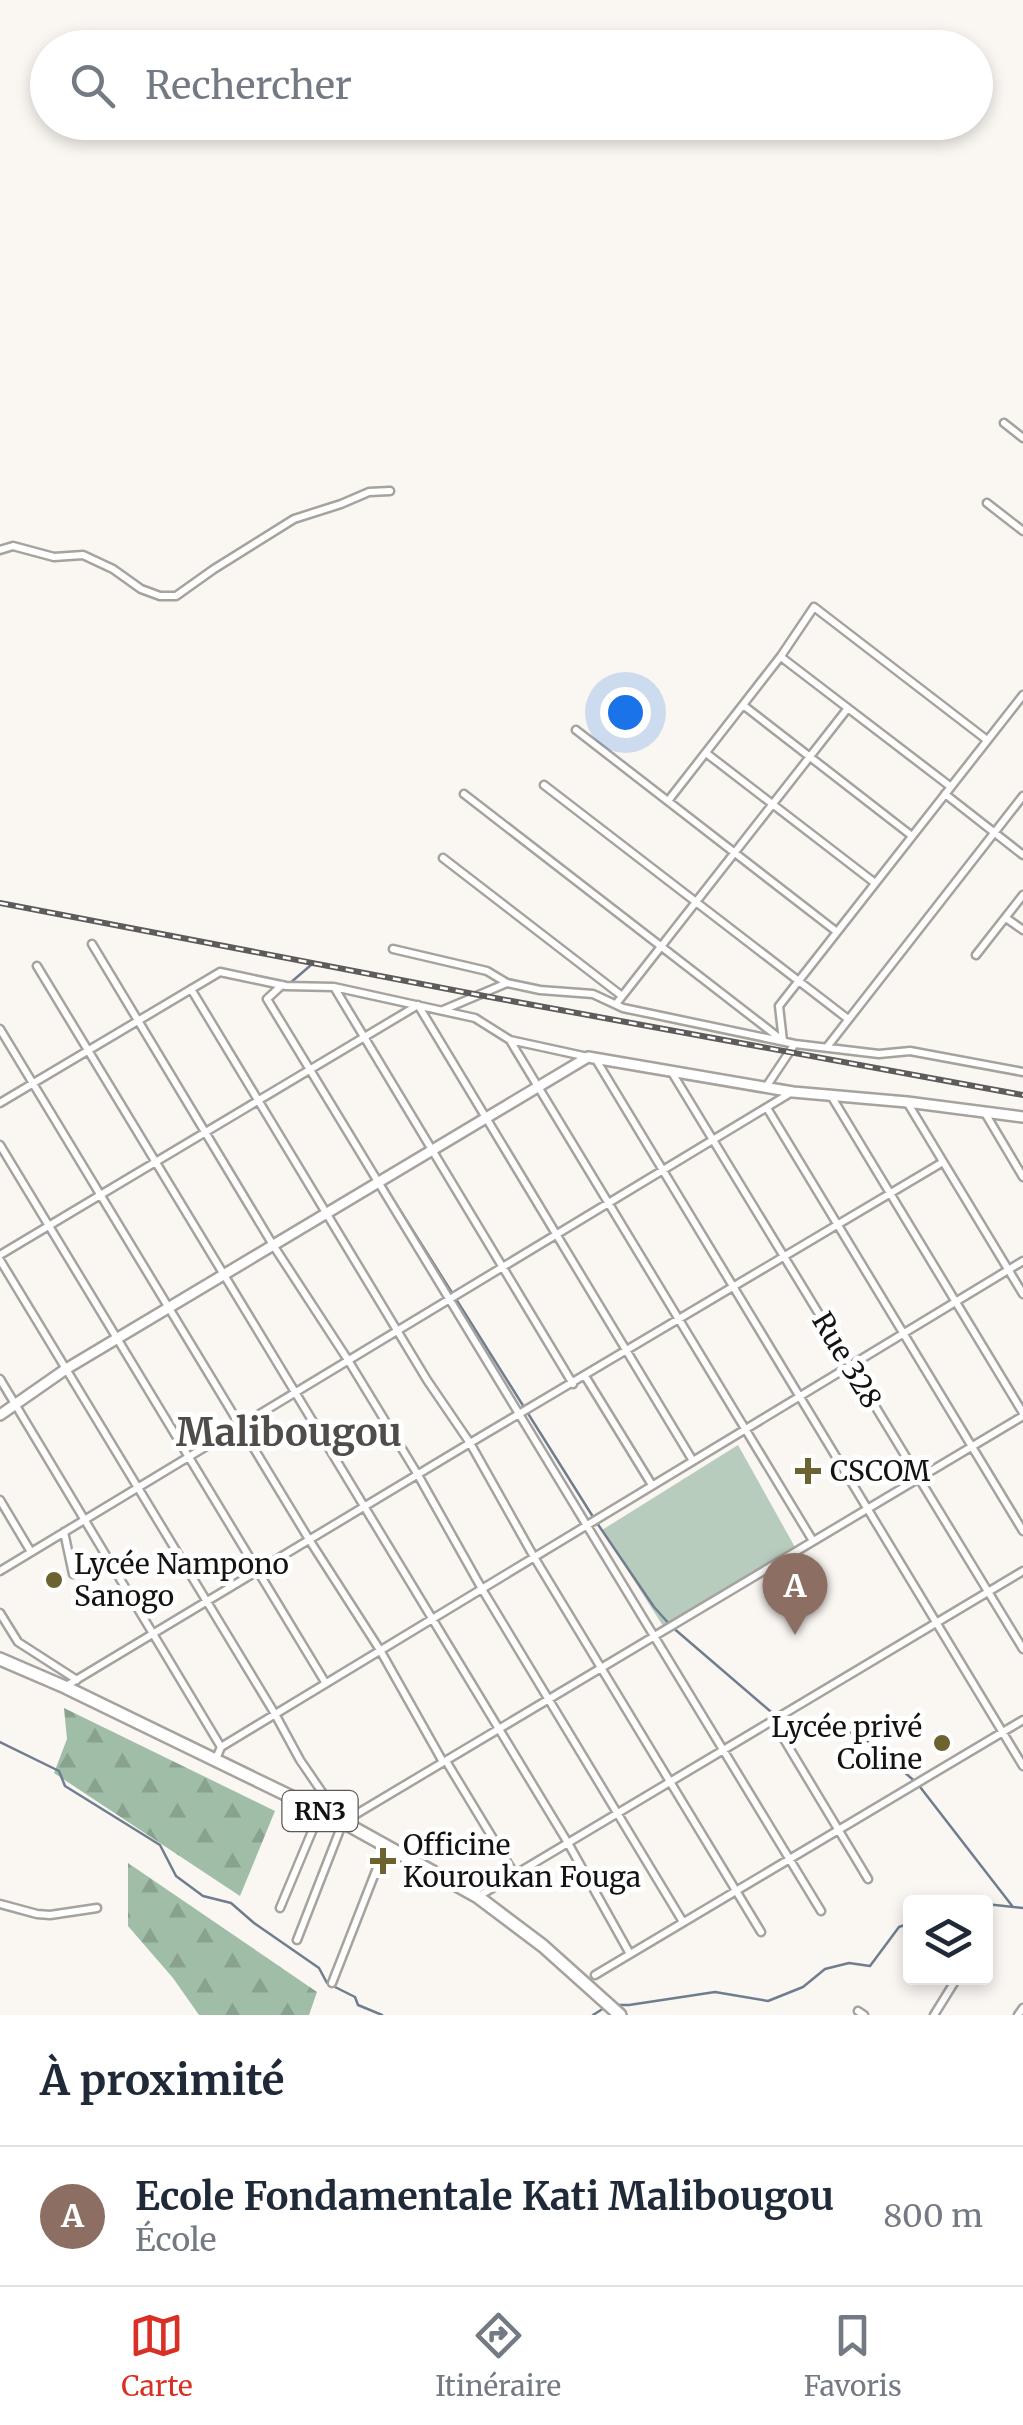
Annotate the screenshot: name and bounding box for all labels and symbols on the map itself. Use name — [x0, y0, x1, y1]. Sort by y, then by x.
your location — [600, 687, 651, 738]
street label: Rue 328 — [804, 1305, 890, 1415]
district label: Malibougou — [176, 1409, 402, 1456]
place label: CSCOM — [830, 1453, 931, 1489]
marker: CSCOM — [795, 1458, 821, 1484]
place label: Lycée Nampono Sanogo — [74, 1546, 289, 1614]
pin: A — [762, 1552, 828, 1635]
marker: Lycée Nampono Sanogo — [43, 1569, 65, 1591]
place label: Lycée privé Coline — [771, 1709, 922, 1777]
marker: Lycée privé Coline — [931, 1732, 953, 1754]
road number: RN3 — [282, 1791, 358, 1831]
place label: Officine Kouroukan Fouga — [403, 1827, 641, 1895]
marker: Officine Kouroukan Fouga — [372, 1850, 394, 1872]

